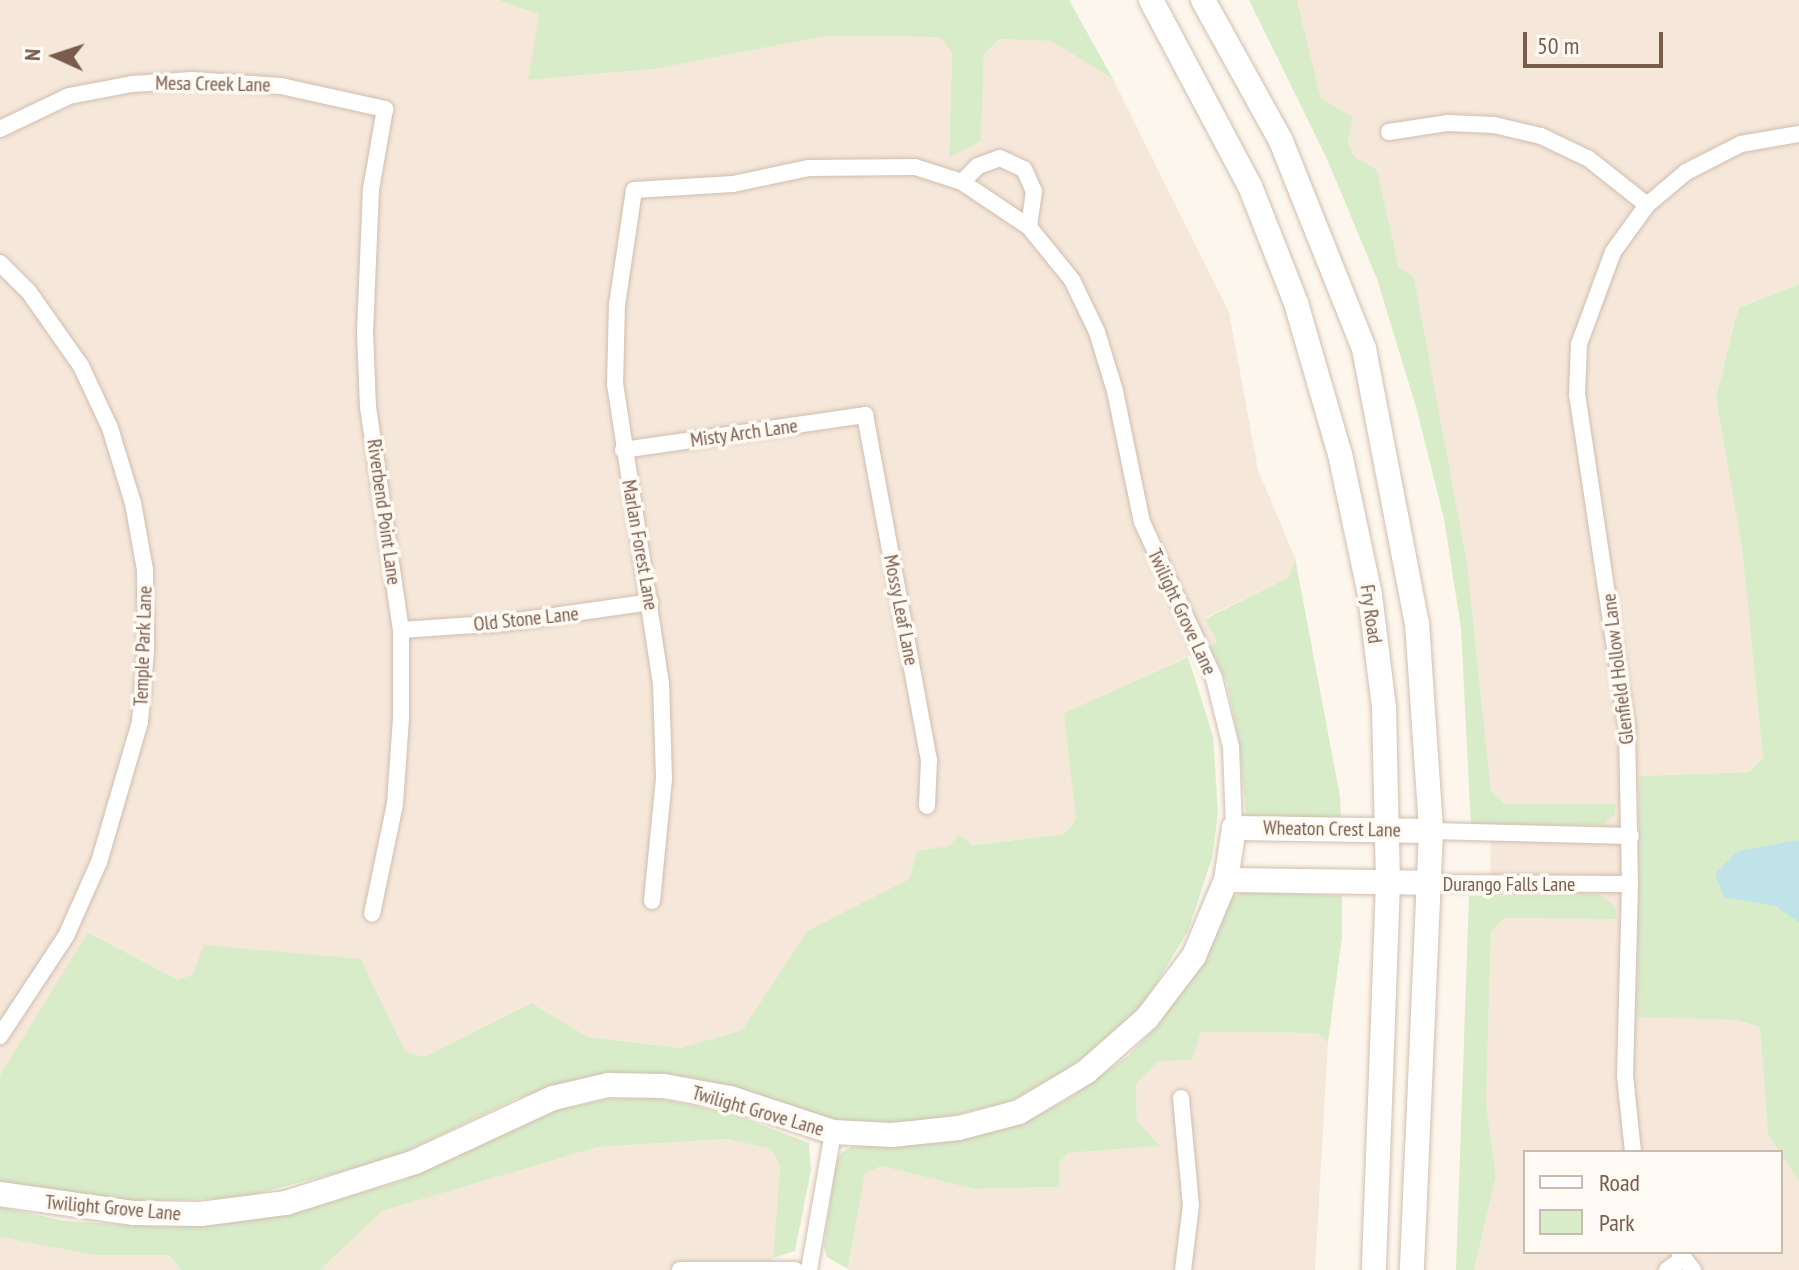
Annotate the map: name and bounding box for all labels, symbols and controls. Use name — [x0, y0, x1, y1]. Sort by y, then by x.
north arrow — [16, 16, 96, 96]
scale bar — [1527, 16, 1667, 66]
text: 50 m — [1537, 30, 1579, 61]
text: N — [18, 48, 46, 61]
street label: Mesa Creek Lane — [155, 71, 271, 97]
street label: Misty Arch Lane — [688, 414, 800, 452]
street label: Riverbend Point Lane — [362, 438, 406, 586]
street label: Marlan Forest Lane — [617, 478, 663, 612]
street label: Twilight Grove Lane — [1142, 545, 1222, 679]
street label: Mossy Leaf Lane — [878, 552, 924, 668]
street label: Fry Road — [1355, 583, 1387, 645]
street label: Temple Park Lane — [129, 585, 157, 707]
street label: Glenfield Hollow Lane — [1597, 592, 1639, 746]
street label: Old Stone Lane — [472, 602, 580, 636]
street label: Wheaton Crest Lane — [1263, 816, 1401, 842]
street label: Durango Falls Lane — [1443, 872, 1575, 896]
street label: Twilight Grove Lane — [689, 1081, 827, 1141]
legend — [1523, 1150, 1783, 1254]
text: Road — [1599, 1167, 1640, 1198]
street label: Twilight Grove Lane — [44, 1190, 182, 1226]
text: Park — [1599, 1207, 1635, 1238]

